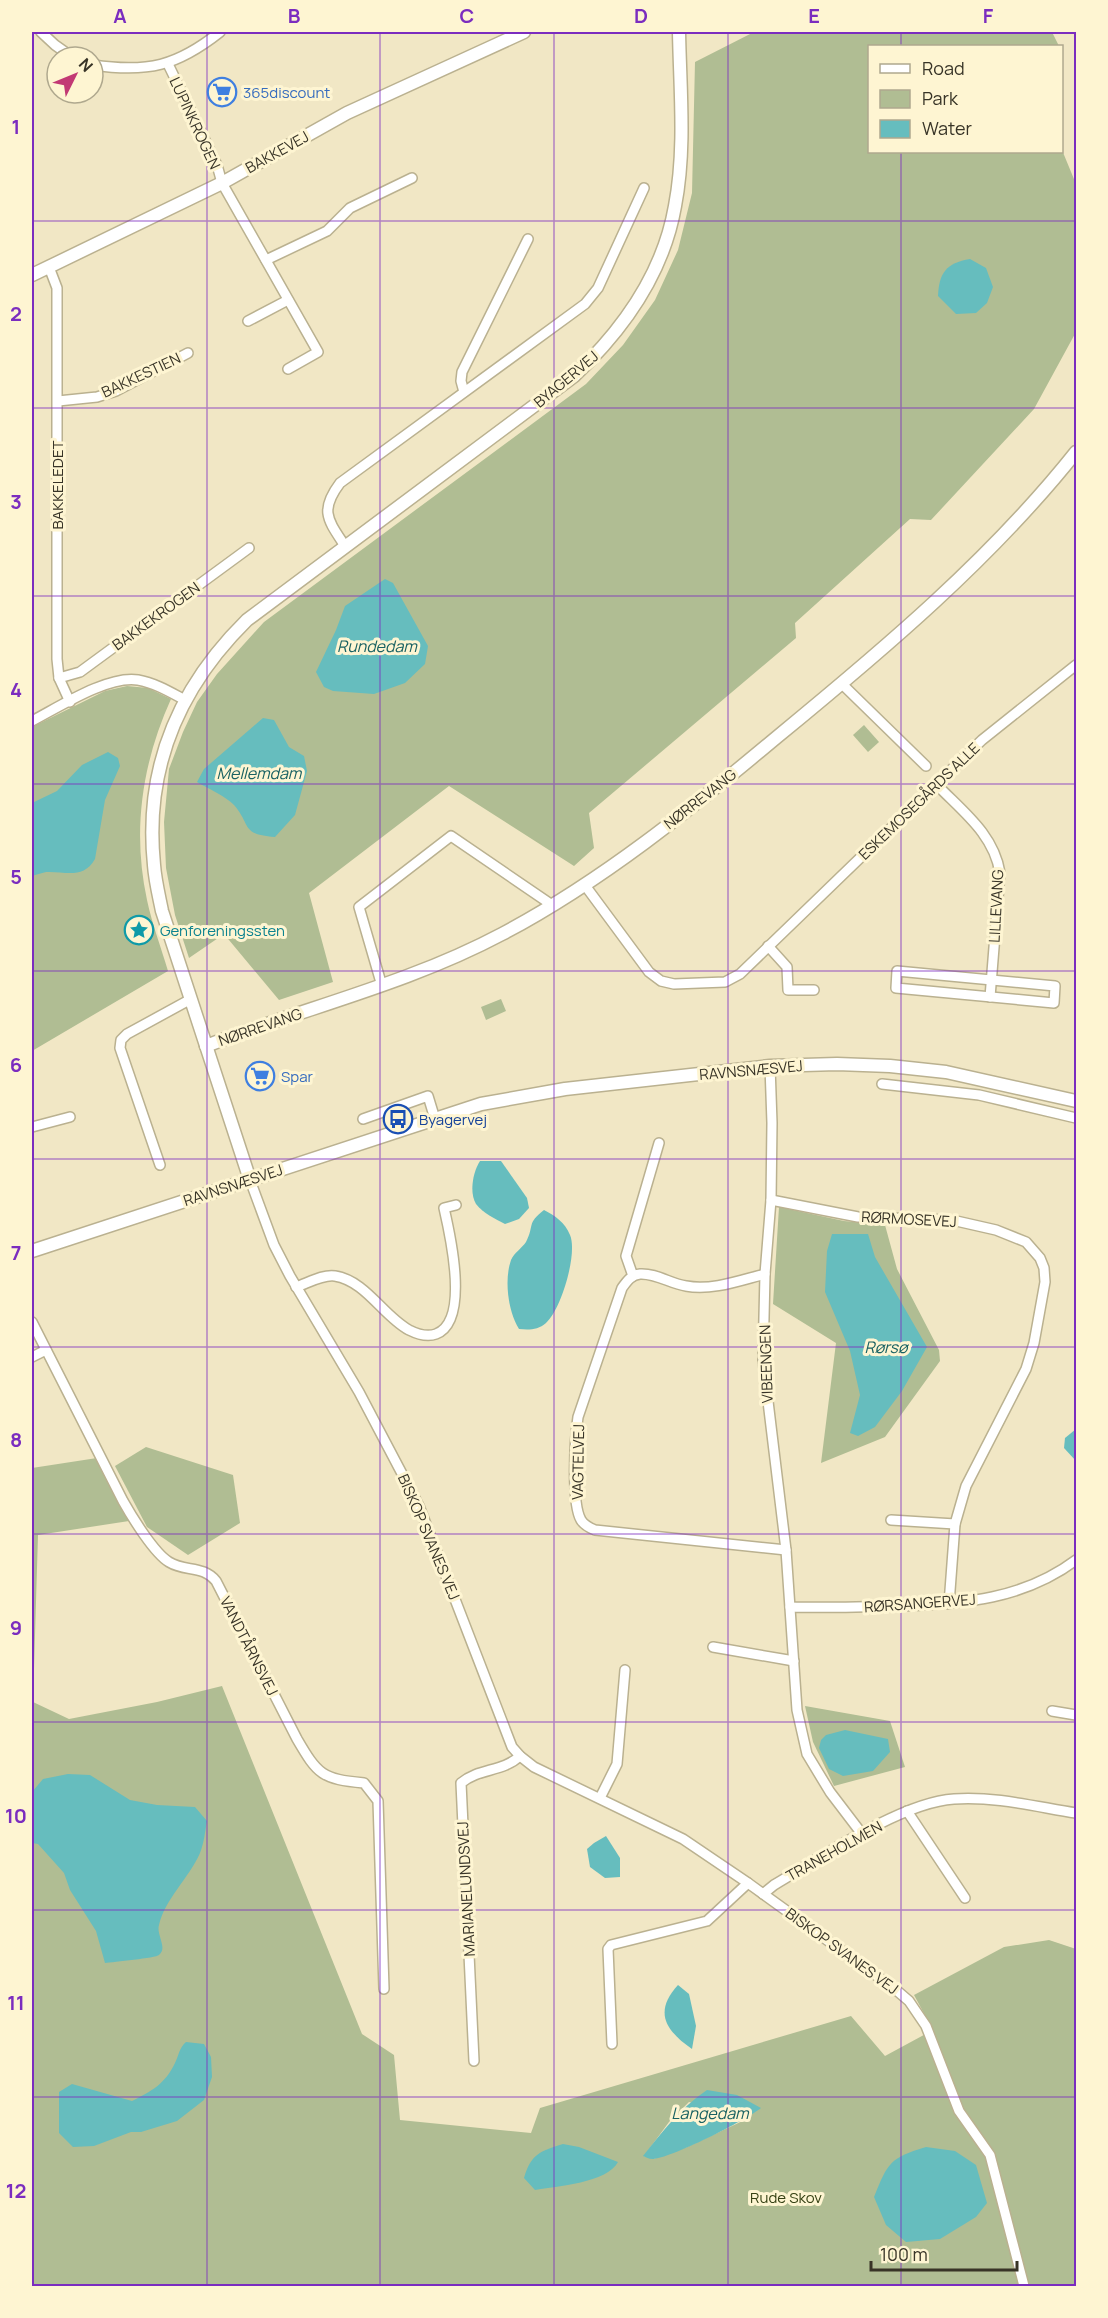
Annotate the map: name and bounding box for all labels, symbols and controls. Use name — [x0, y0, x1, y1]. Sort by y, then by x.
text: A — [113, 2, 127, 29]
text: B — [288, 2, 301, 29]
text: C — [460, 2, 474, 29]
text: D — [634, 2, 648, 29]
text: E — [808, 2, 820, 29]
text: F — [983, 2, 994, 29]
north arrow — [45, 45, 105, 105]
legend — [868, 45, 1063, 153]
text: N — [74, 53, 98, 76]
text: Road — [922, 56, 965, 80]
street label: LUPINKROGEN — [164, 73, 226, 173]
supermarket icon: 365discount — [206, 76, 238, 108]
place label: 365discount — [243, 82, 330, 103]
text: Park — [922, 86, 959, 110]
text: 1 — [12, 113, 20, 140]
text: Water — [922, 116, 972, 140]
street label: BAKKEVEJ — [241, 126, 313, 178]
text: 2 — [10, 300, 22, 327]
street label: BYAGERVEJ — [529, 346, 603, 412]
street label: BAKKESTIEN — [98, 347, 184, 403]
street label: BAKKELEDET — [47, 441, 68, 529]
text: 3 — [10, 488, 22, 515]
street label: BAKKEKROGEN — [108, 577, 204, 655]
water label: Rundedam — [337, 635, 418, 657]
text: 4 — [10, 676, 22, 703]
street label: ESKEMOSEGÅRDS ALLE — [854, 738, 984, 864]
water label: Mellemdam — [217, 762, 303, 784]
street label: NØRREVANG — [659, 764, 741, 834]
text: 5 — [10, 863, 22, 890]
street label: LILLEVANG — [984, 868, 1008, 943]
place icon: Genforeningssten — [123, 914, 155, 946]
place label: Genforeningssten — [160, 920, 285, 941]
street label: NØRREVANG — [215, 1003, 305, 1051]
text: 6 — [10, 1051, 22, 1078]
street label: RAVNSNÆSVEJ — [698, 1055, 804, 1085]
supermarket icon: Spar — [244, 1060, 276, 1092]
place label: Spar — [281, 1066, 313, 1087]
bus stop icon: Byagervej — [382, 1103, 414, 1135]
place label: Byagervej — [419, 1109, 487, 1130]
street label: RAVNSNÆSVEJ — [180, 1159, 286, 1211]
street label: RØRMOSEVEJ — [861, 1206, 957, 1232]
text: 7 — [11, 1239, 21, 1266]
street label: VIBEENGEN — [754, 1324, 778, 1404]
water label: Rørsø — [865, 1336, 910, 1358]
street label: VAGTELVEJ — [567, 1424, 589, 1500]
text: 8 — [10, 1426, 22, 1453]
street label: BISKOP SVANES VEJ — [393, 1471, 465, 1603]
street label: RØRSANGERVEJ — [863, 1589, 977, 1617]
street label: VANDTÅRNSVEJ — [215, 1593, 283, 1699]
text: 9 — [10, 1614, 22, 1641]
text: 10 — [5, 1802, 27, 1829]
street label: TRANEHOLMEN — [782, 1816, 886, 1886]
street label: MARIANELUNDSVEJ — [452, 1821, 480, 1957]
street label: BISKOP SVANES VEJ — [781, 1903, 903, 1999]
text: 11 — [7, 1989, 25, 2016]
water label: Langedam — [671, 2102, 750, 2124]
text: 12 — [6, 2177, 26, 2204]
park label: Rude Skov — [750, 2187, 822, 2208]
scale bar — [871, 2234, 1016, 2272]
text: 100 m — [880, 2242, 928, 2266]

